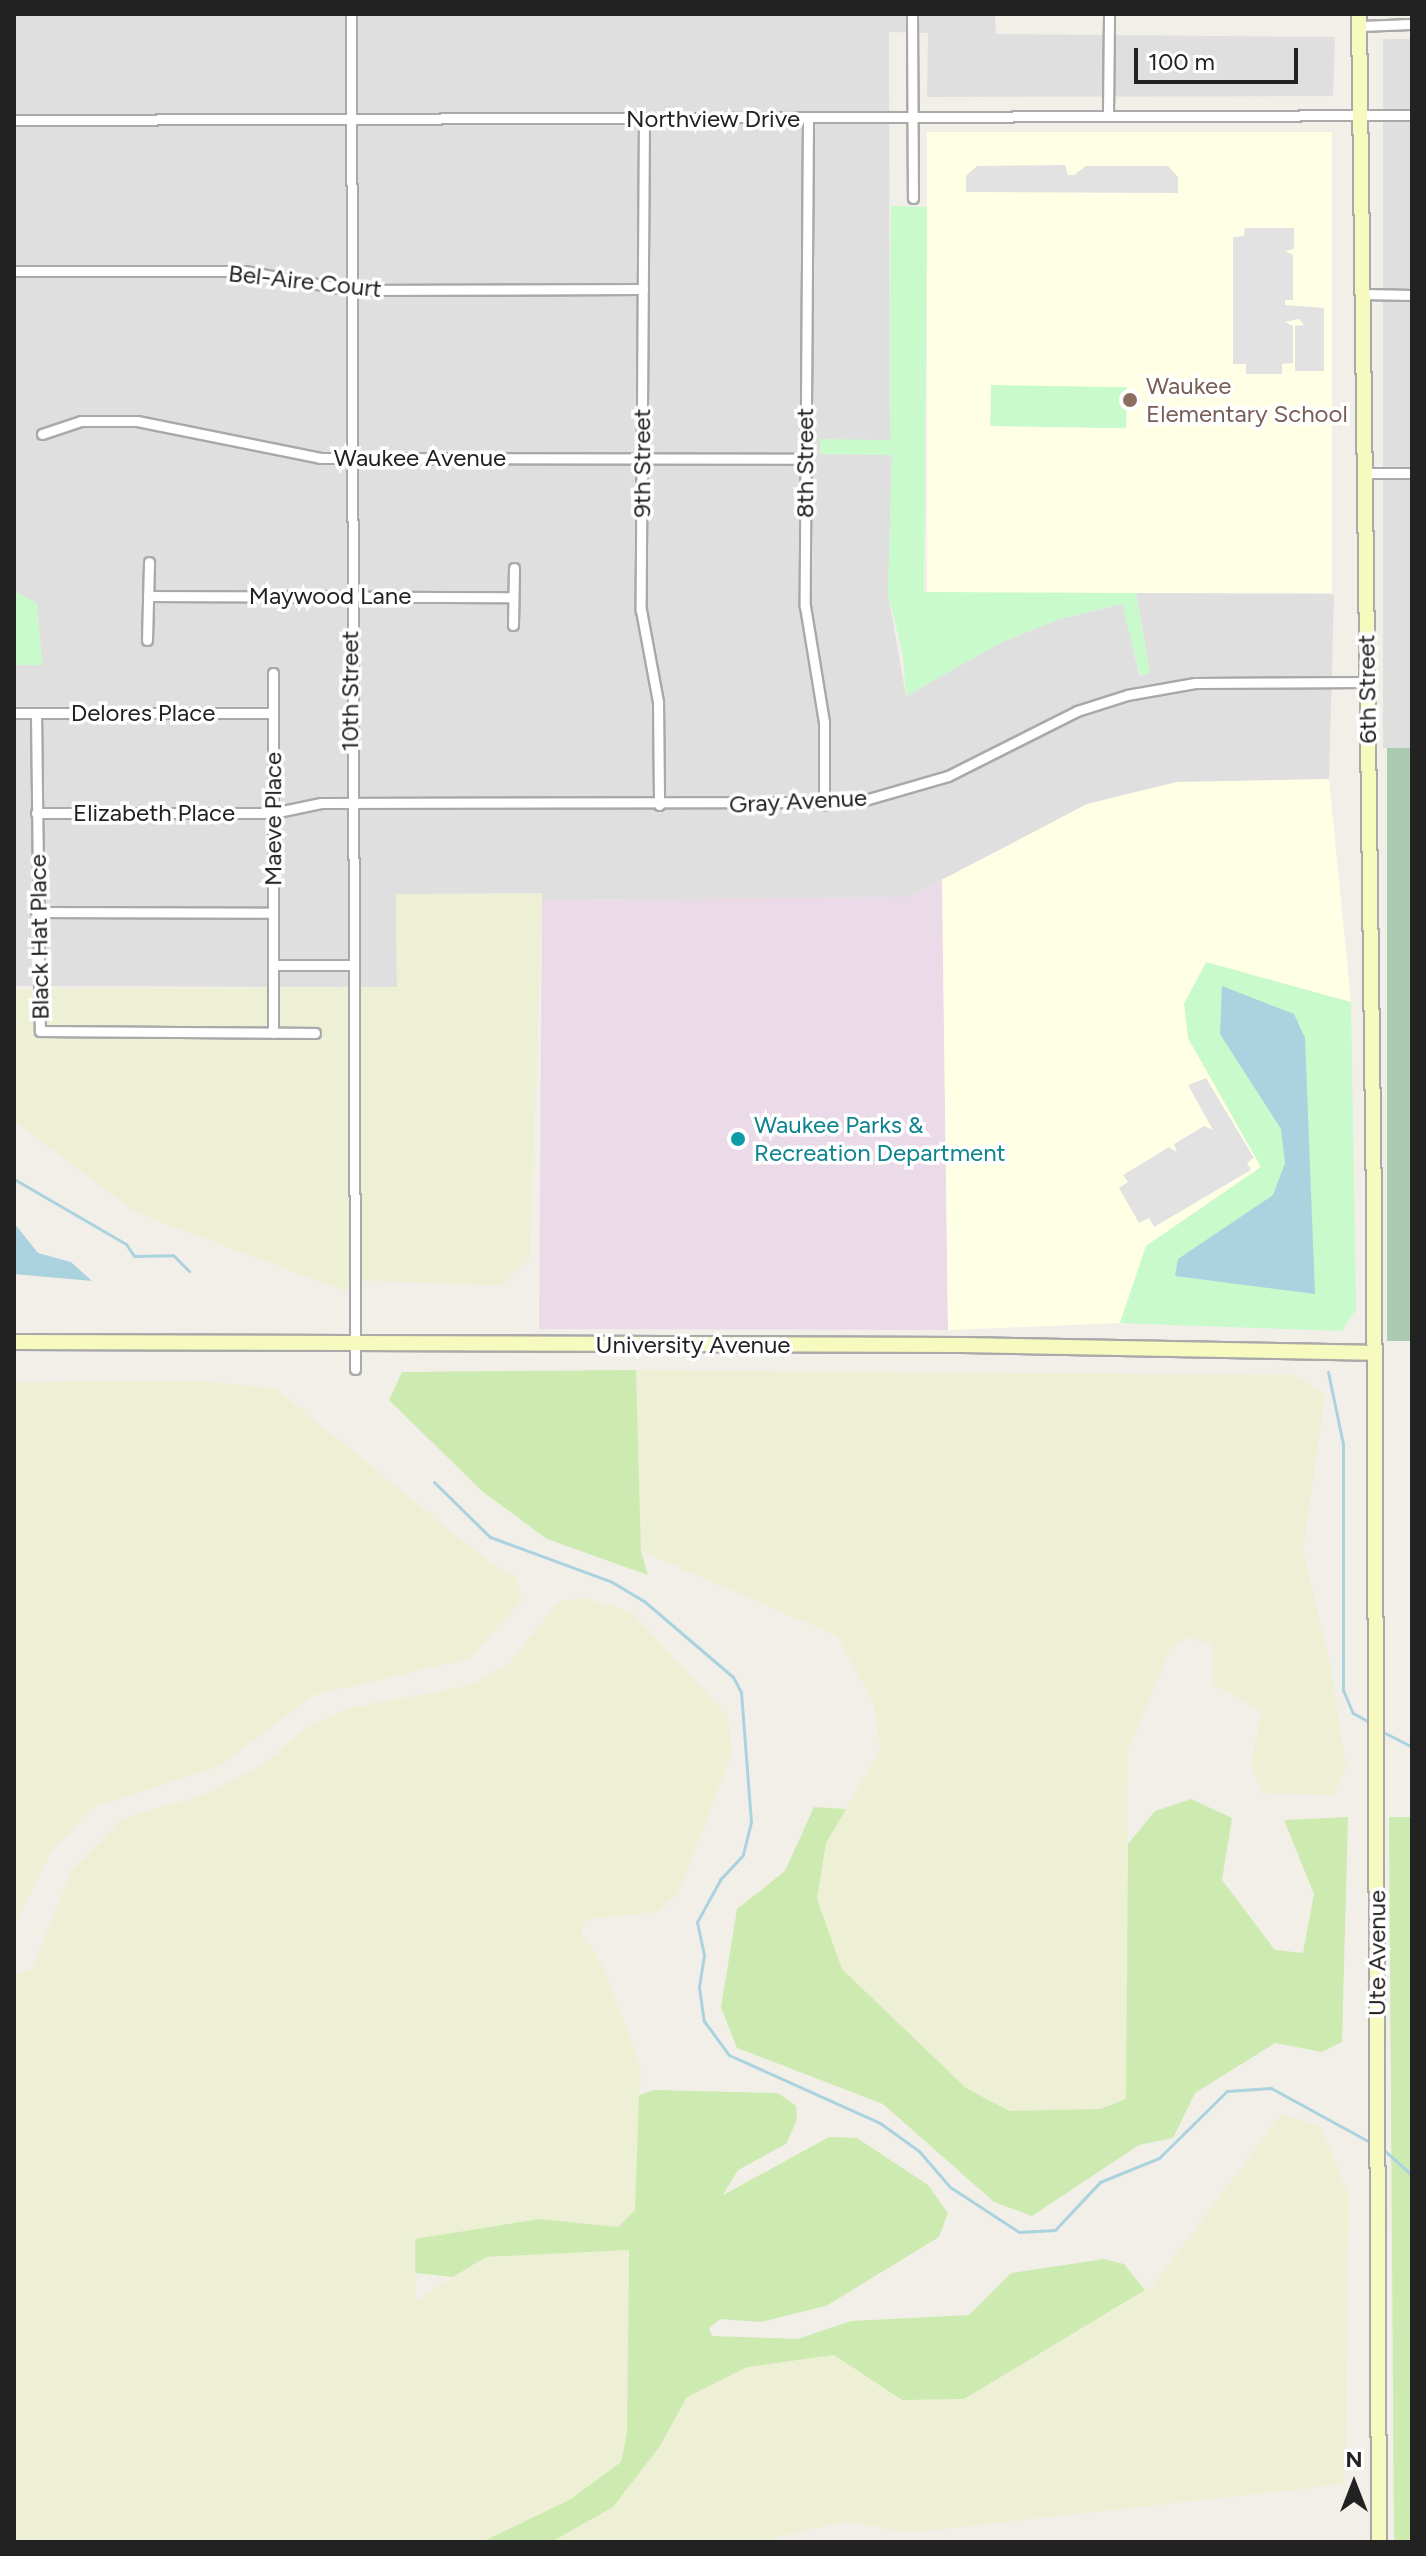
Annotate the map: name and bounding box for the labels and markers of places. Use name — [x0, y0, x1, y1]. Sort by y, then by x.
place label: Waukee Elementary School — [1146, 372, 1348, 428]
marker: Waukee Elementary School — [1121, 391, 1139, 409]
place label: Waukee Parks & Recreation Department — [754, 1111, 1006, 1167]
marker: Waukee Parks & Recreation Department — [729, 1130, 747, 1148]

